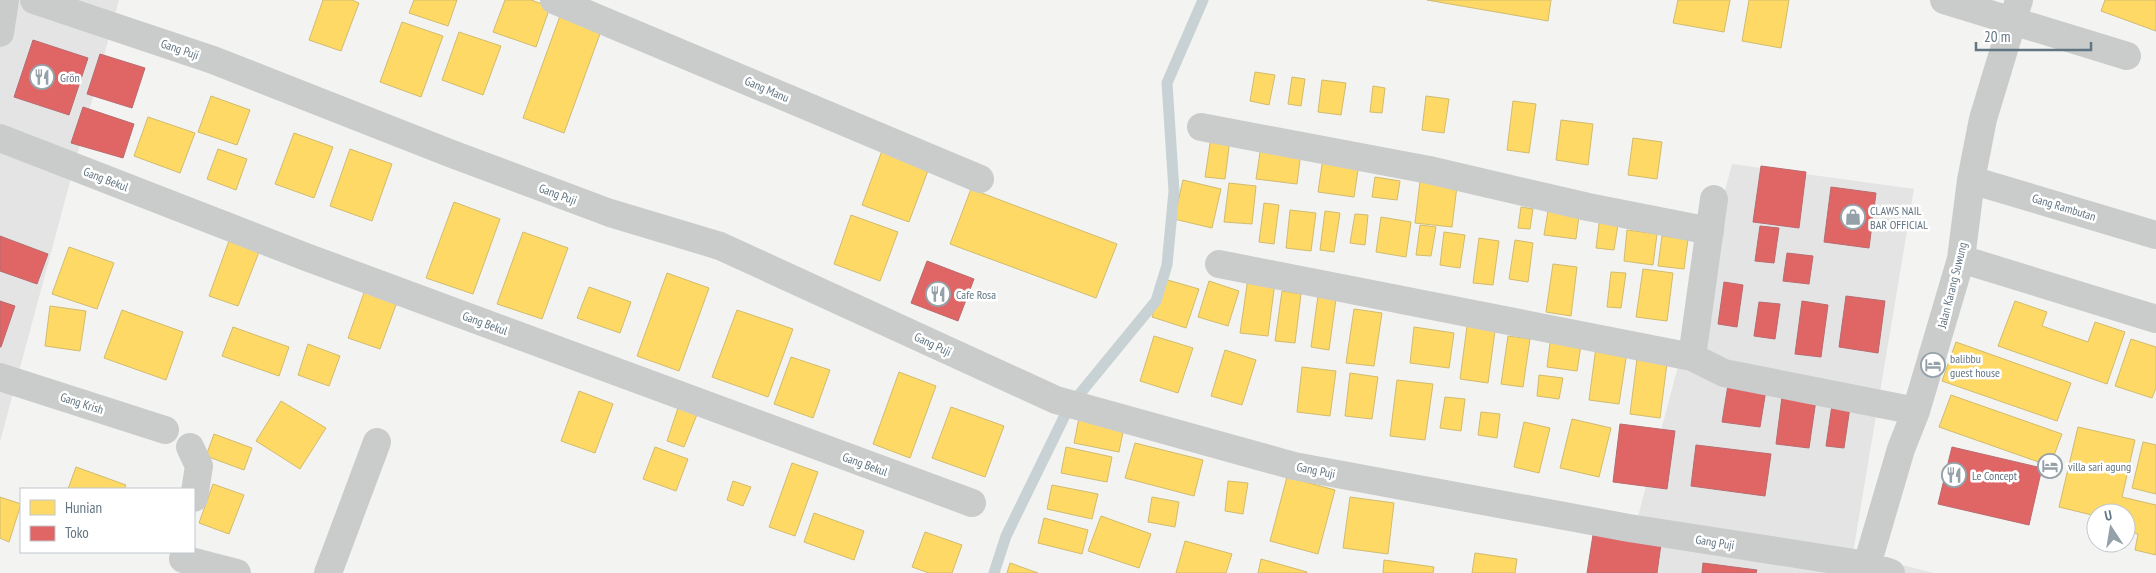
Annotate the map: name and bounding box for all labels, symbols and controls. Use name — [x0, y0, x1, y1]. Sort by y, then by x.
scale bar — [1976, 20, 2091, 52]
text: 20 m — [1984, 27, 2010, 46]
street label: Gang Puji — [159, 36, 201, 62]
restaurant icon: Grön — [29, 64, 55, 90]
place label: Grön — [60, 70, 80, 85]
street label: Gang Manu — [743, 73, 791, 105]
street label: Gang Bekul — [81, 164, 131, 194]
street label: Gang Puji — [537, 180, 579, 208]
street label: Gang Rambutan — [2030, 190, 2098, 224]
place label: CLAWS NAIL BAR OFFICIAL — [1870, 203, 1928, 232]
shop icon: CLAWS NAIL BAR OFFICIAL — [1840, 204, 1866, 230]
street label: Jalan Karang Suwung — [1934, 241, 1970, 330]
restaurant icon: Cafe Rosa — [925, 281, 951, 307]
place label: Cafe Rosa — [956, 287, 996, 302]
street label: Gang Bekul — [460, 308, 510, 338]
street label: Gang Puji — [912, 329, 954, 359]
place label: balibbu guest house — [1950, 351, 2000, 380]
hotel icon: balibbu guest house — [1920, 352, 1946, 378]
street label: Gang Krish — [58, 389, 106, 417]
street label: Gang Bekul — [840, 449, 890, 479]
hotel icon: villa sari agung — [2037, 453, 2063, 479]
street label: Gang Puji — [1295, 459, 1337, 481]
place label: villa sari agung — [2068, 459, 2131, 474]
restaurant icon: Le Concept — [1941, 462, 1967, 488]
place label: Le Concept — [1972, 468, 2018, 483]
legend — [20, 488, 195, 553]
text: Hunian — [65, 498, 102, 517]
north arrow — [2086, 503, 2136, 553]
text: U — [2103, 506, 2114, 525]
text: Toko — [65, 523, 89, 542]
street label: Gang Puji — [1694, 532, 1736, 552]

